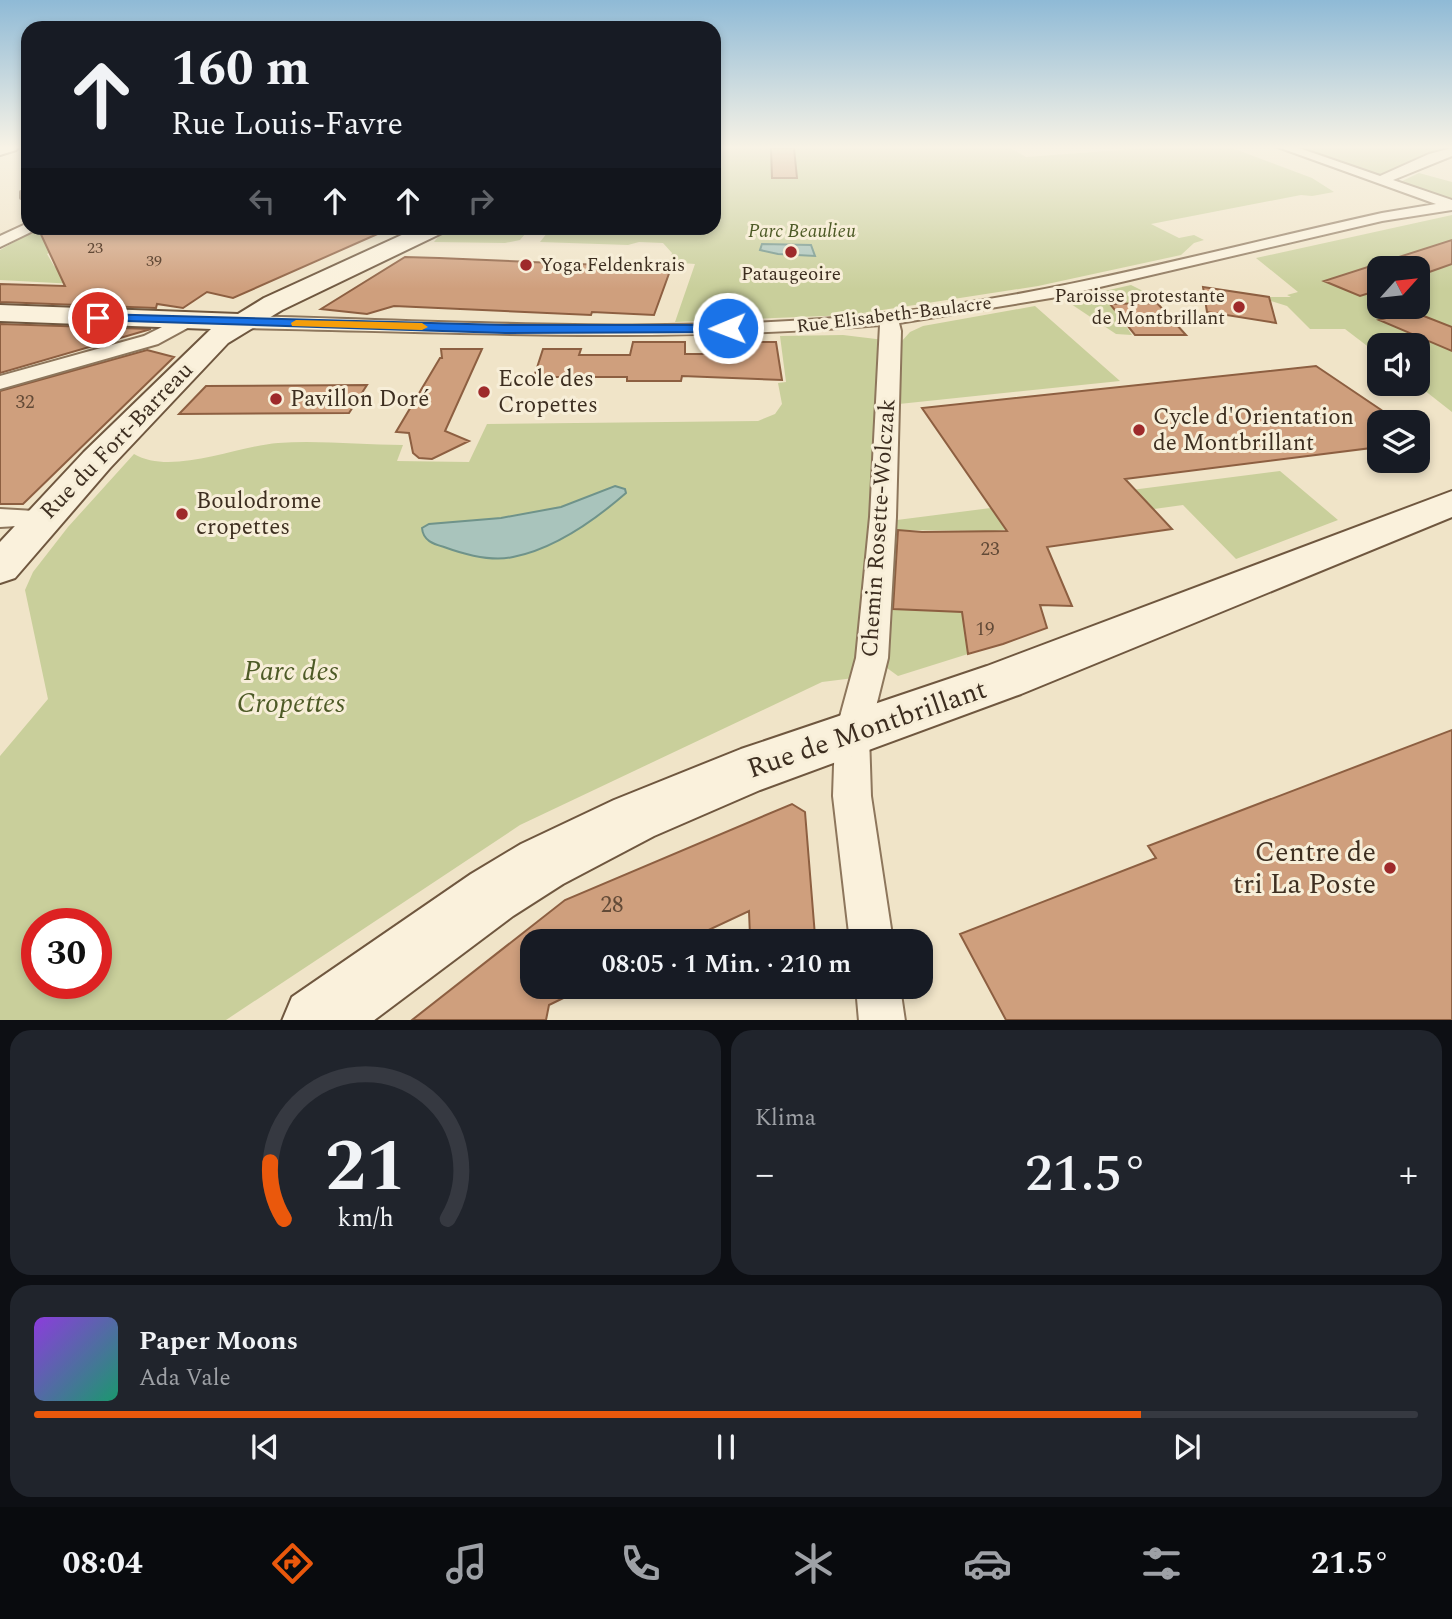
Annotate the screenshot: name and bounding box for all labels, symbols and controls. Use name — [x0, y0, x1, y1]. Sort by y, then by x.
text: 160 m — [171, 32, 310, 107]
icon: ahead — [56, 49, 147, 140]
text: Rue Louis-Favre — [171, 100, 403, 149]
icon: left — [243, 182, 281, 220]
icon: ahead — [316, 182, 354, 220]
icon: ahead — [389, 182, 427, 220]
icon: right — [462, 182, 500, 220]
park label: Parc Beaulieu — [748, 217, 856, 246]
house number: 23 — [87, 236, 103, 260]
marker: Pataugeoire — [783, 244, 799, 260]
house number: 39 — [146, 249, 162, 273]
place label: Yoga Feldenkrais — [540, 251, 685, 280]
north arrow — [1367, 256, 1430, 318]
map controls — [1367, 256, 1430, 473]
marker: Yoga Feldenkrais — [518, 257, 534, 273]
place label: Pataugeoire — [741, 260, 841, 289]
place label: Paroisse protestante de Montbrillant — [1055, 282, 1225, 333]
pin — [68, 288, 128, 348]
street label: Rue Elisabeth-Baulacre — [795, 289, 993, 341]
position arrow — [691, 291, 765, 365]
icon: arrive — [79, 299, 117, 337]
marker: Paroisse protestante de Montbrillant — [1231, 299, 1247, 315]
button: sound — [1367, 333, 1430, 396]
street label: Rue du Fort-Barreau — [32, 354, 202, 528]
place label: Ecole des Cropettes — [498, 362, 598, 423]
place label: Pavillon Doré — [290, 382, 429, 417]
marker: Ecole des Cropettes — [476, 384, 492, 400]
house number: 32 — [15, 388, 35, 417]
marker: Pavillon Doré — [268, 391, 284, 407]
street label: Chemin Rosette-Wolczak — [853, 397, 906, 658]
place label: Cycle d'Orientation de Montbrillant — [1153, 400, 1354, 461]
button: layers — [1367, 410, 1430, 473]
marker: Cycle d'Orientation de Montbrillant — [1131, 422, 1147, 438]
place label: Boulodrome cropettes — [196, 484, 321, 545]
marker: Boulodrome cropettes — [174, 506, 190, 522]
house number: 23 — [980, 535, 1000, 564]
house number: 19 — [975, 615, 995, 644]
park label: Parc des Cropettes — [237, 650, 345, 725]
street label: Rue de Montbrillant — [741, 668, 993, 790]
place label: Centre de tri La Poste — [1233, 831, 1376, 906]
marker: Centre de tri La Poste — [1382, 860, 1398, 876]
house number: 28 — [601, 888, 624, 923]
speed limit sign: 30 — [21, 908, 112, 999]
text: 08:05 · 1 Min. · 210 m — [602, 944, 851, 984]
text: Klima — [755, 1101, 816, 1136]
text: 21 — [325, 1112, 406, 1223]
text: 21.5° — [1025, 1135, 1148, 1214]
text: − — [755, 1146, 774, 1204]
text: + — [1399, 1146, 1418, 1204]
text: km/h — [337, 1199, 394, 1237]
text: Paper Moons — [139, 1321, 298, 1361]
text: Ada Vale — [139, 1361, 231, 1396]
icon: previous — [246, 1428, 284, 1466]
icon: pause — [707, 1428, 745, 1466]
icon: next — [1168, 1428, 1206, 1466]
text: 08:04 — [62, 1539, 143, 1588]
icon: directions — [268, 1539, 317, 1588]
icon: music — [442, 1539, 491, 1588]
icon: phone — [616, 1539, 665, 1588]
icon: climate — [789, 1539, 838, 1588]
icon: car — [963, 1539, 1012, 1588]
icon: filters — [1137, 1539, 1186, 1588]
text: 21.5° — [1311, 1539, 1390, 1588]

